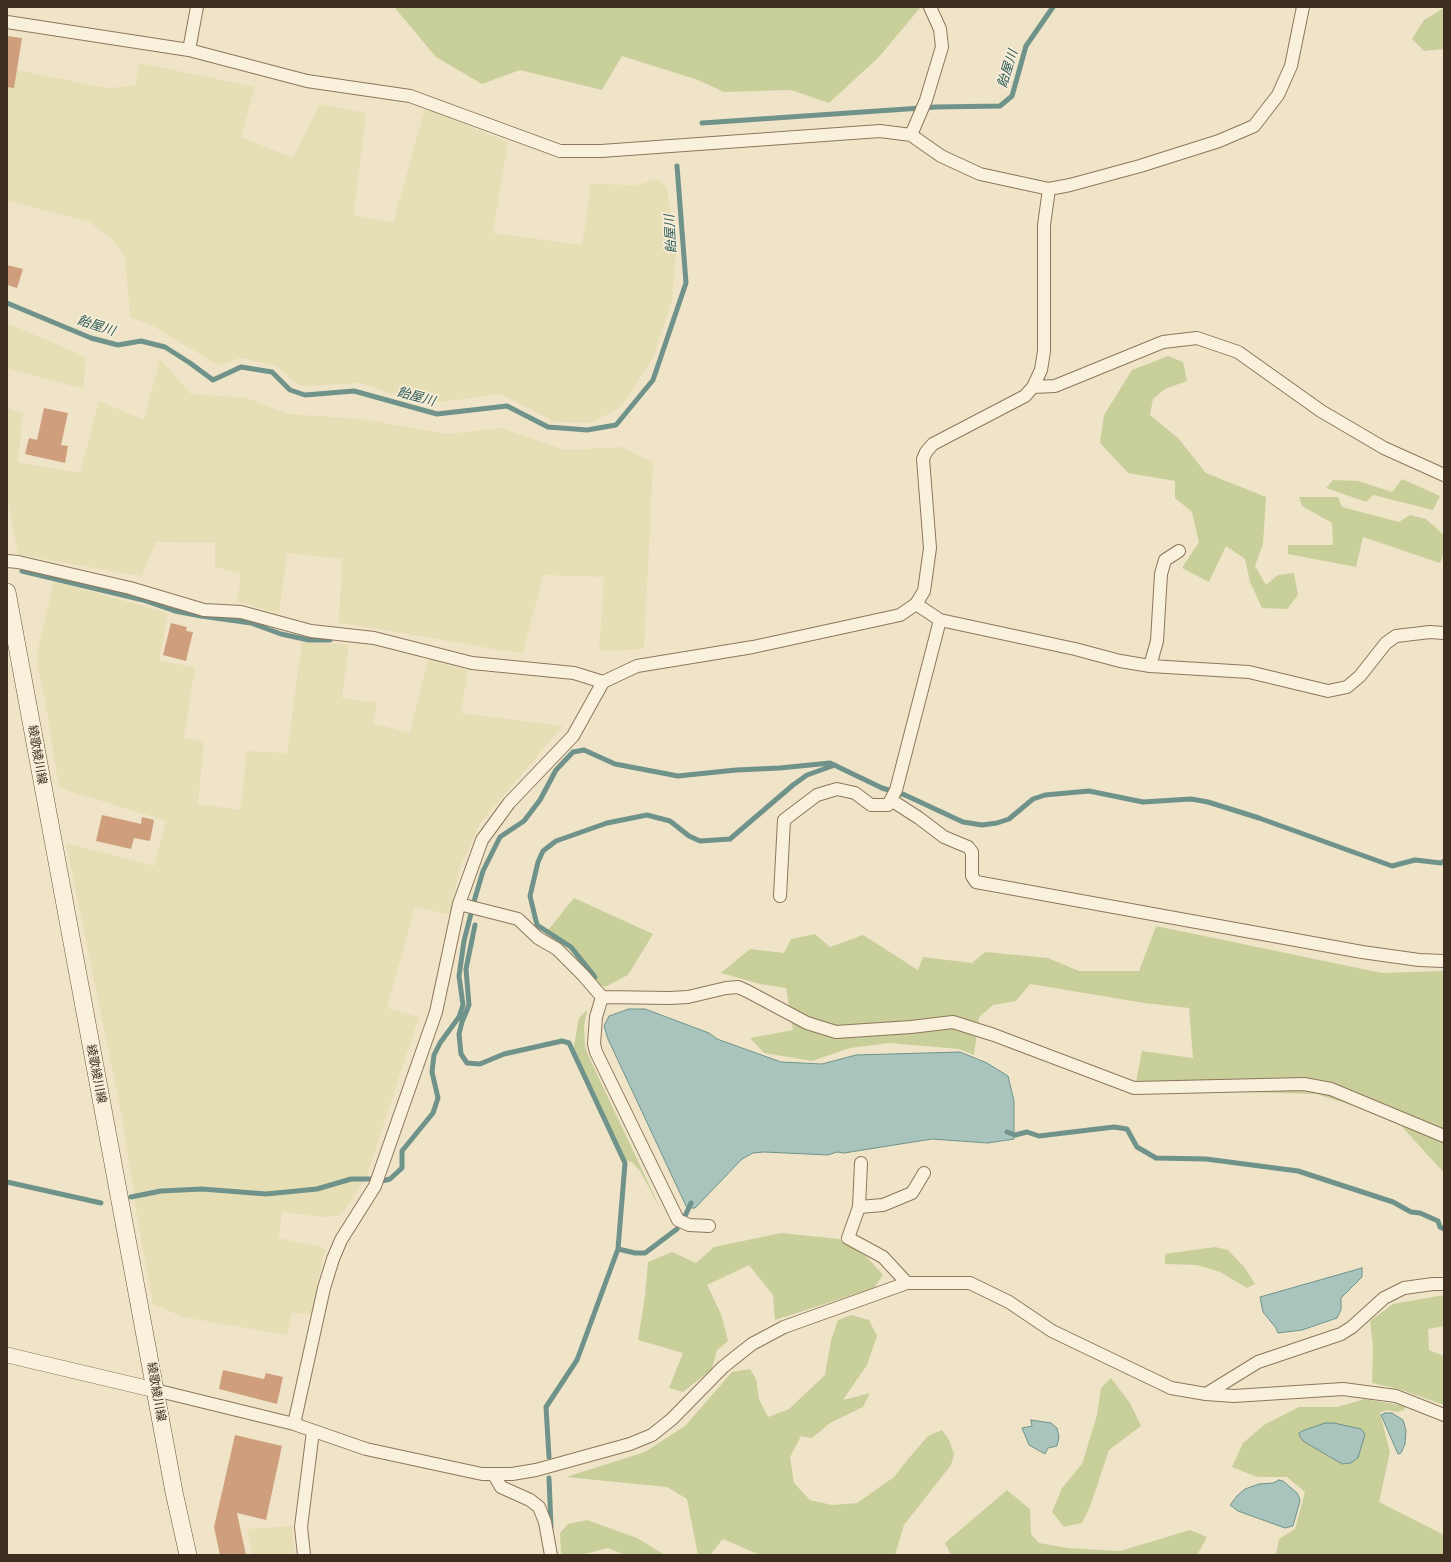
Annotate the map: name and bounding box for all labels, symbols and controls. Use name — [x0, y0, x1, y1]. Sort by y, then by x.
water label: 飴屋川 — [995, 48, 1021, 90]
water label: 飴屋川 — [662, 214, 680, 254]
water label: 飴屋川 — [75, 313, 117, 339]
water label: 飴屋川 — [395, 384, 437, 410]
street label: 綾歌綾川線 — [25, 724, 49, 786]
street label: 綾歌綾川線 — [83, 1043, 109, 1105]
street label: 綾歌綾川線 — [144, 1361, 168, 1423]

